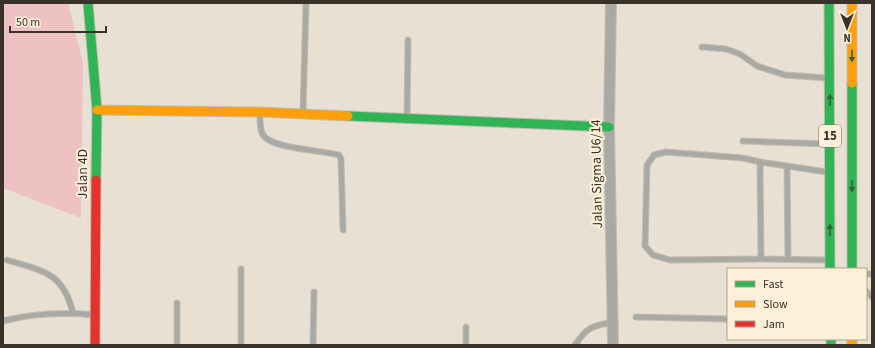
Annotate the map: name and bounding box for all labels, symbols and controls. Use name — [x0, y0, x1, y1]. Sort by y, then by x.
scale bar — [10, 8, 106, 34]
north arrow — [827, 8, 867, 48]
text: 50 m — [16, 14, 40, 31]
text: N — [843, 30, 851, 45]
one-way arrow — [849, 50, 855, 63]
one-way arrow — [827, 93, 833, 106]
street label: Jalan Sigma U6/14 — [586, 119, 608, 229]
road number: 15 — [819, 125, 841, 147]
street label: Jalan 4D — [73, 149, 93, 199]
one-way arrow — [849, 180, 855, 193]
one-way arrow — [827, 223, 833, 236]
legend — [727, 268, 867, 340]
text: Fast — [763, 276, 783, 293]
text: Slow — [763, 296, 788, 313]
text: Jam — [763, 316, 785, 333]

